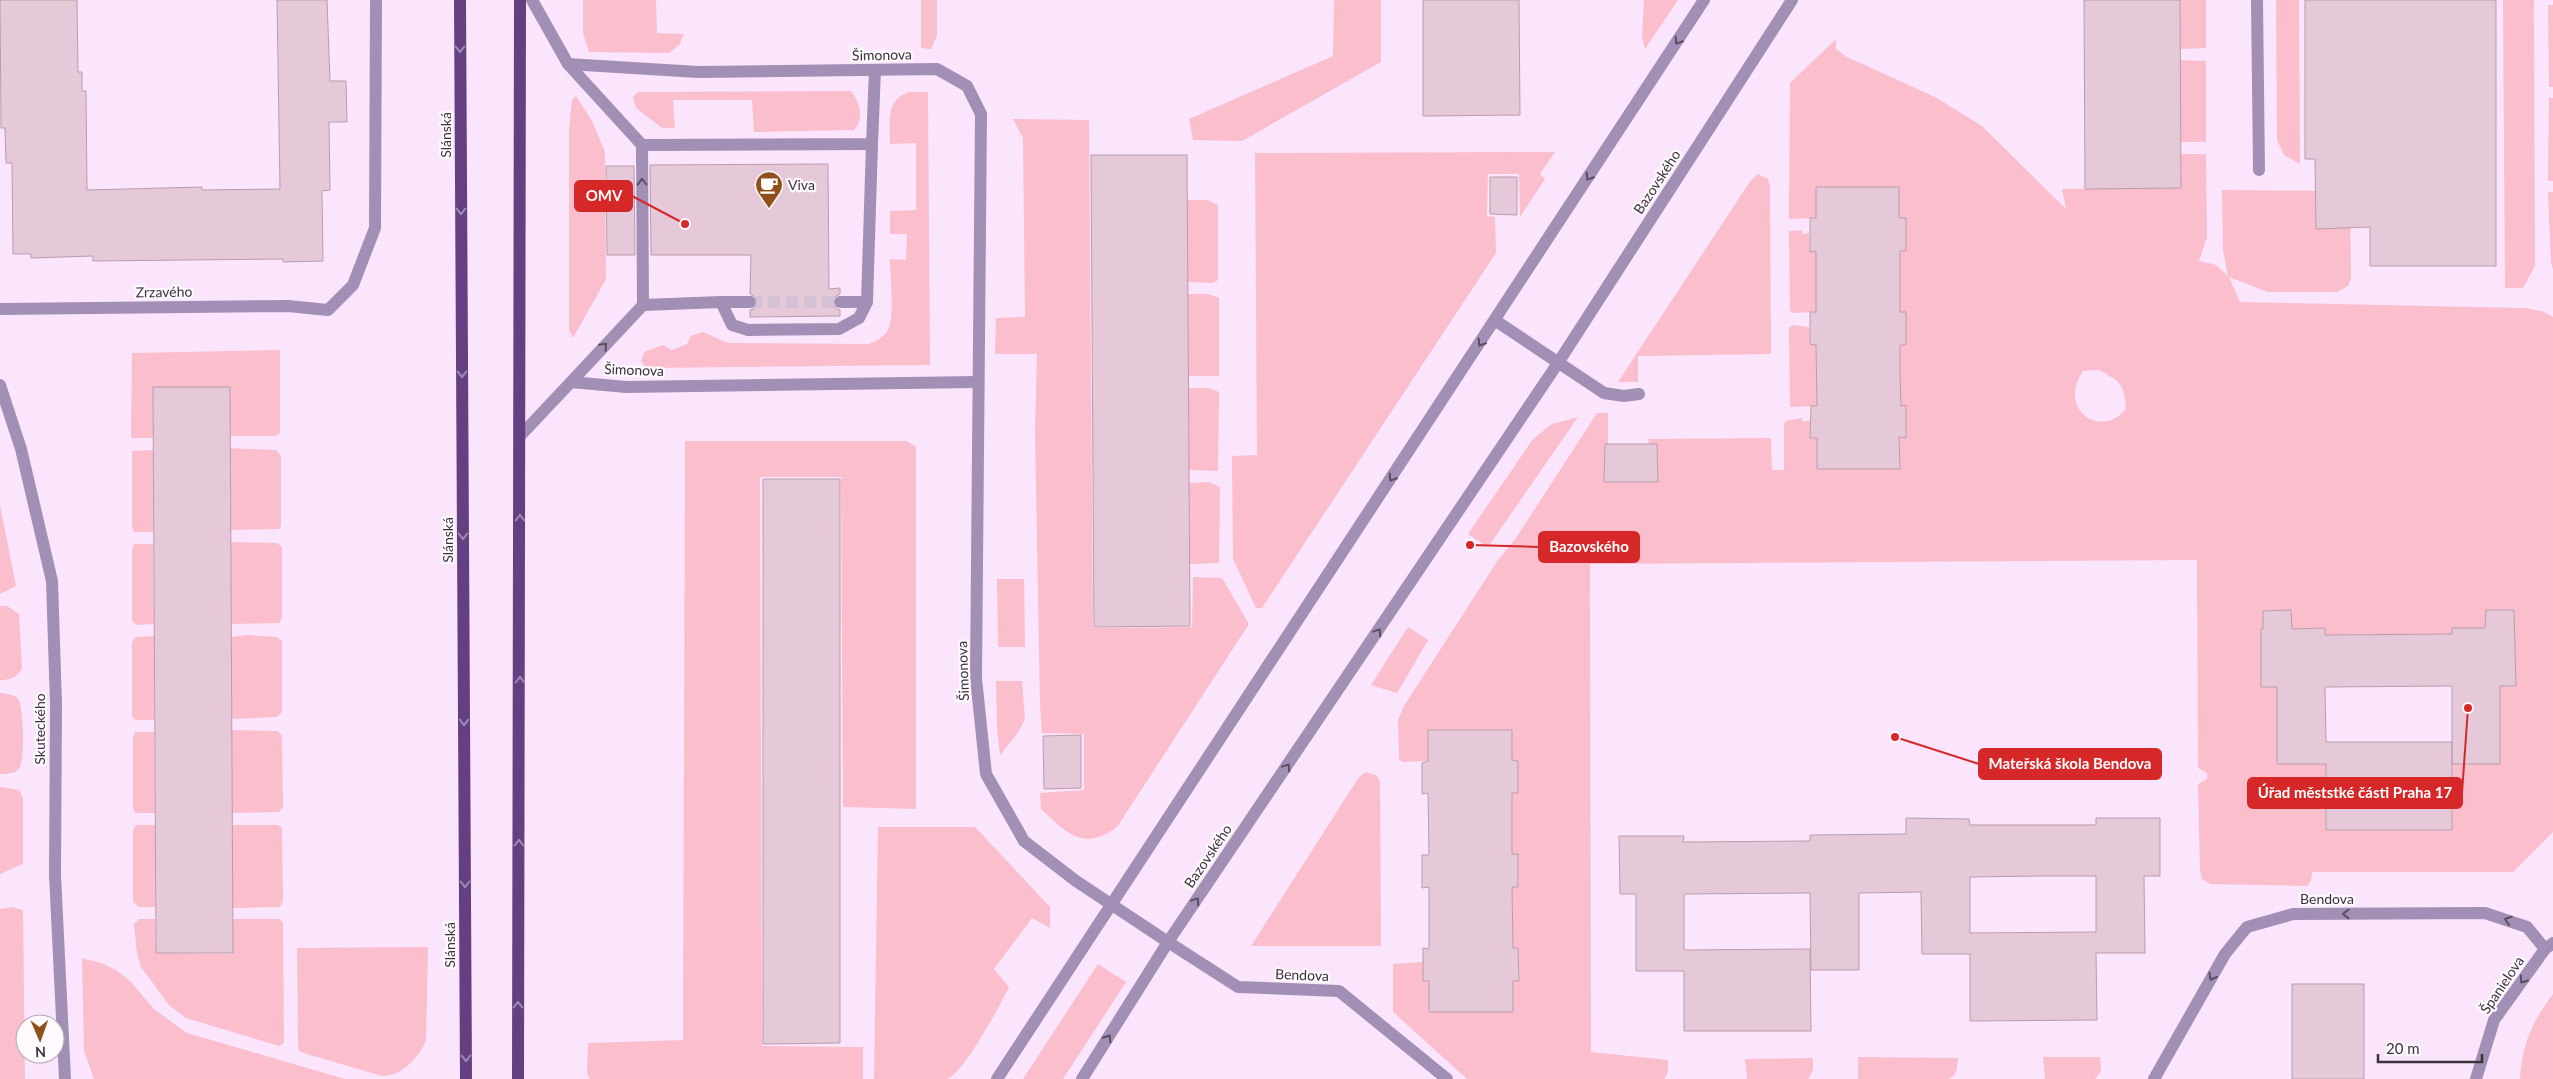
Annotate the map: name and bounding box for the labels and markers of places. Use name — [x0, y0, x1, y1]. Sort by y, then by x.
cafe icon: Viva — [754, 170, 784, 209]
place label: Viva — [788, 176, 815, 193]
callout: OMV — [575, 181, 632, 211]
callout: Bazovského — [1539, 532, 1639, 562]
callout: Mateřská škola Bendova — [1979, 749, 2161, 779]
callout: Úřad měststké části Praha 17 — [2248, 778, 2462, 808]

